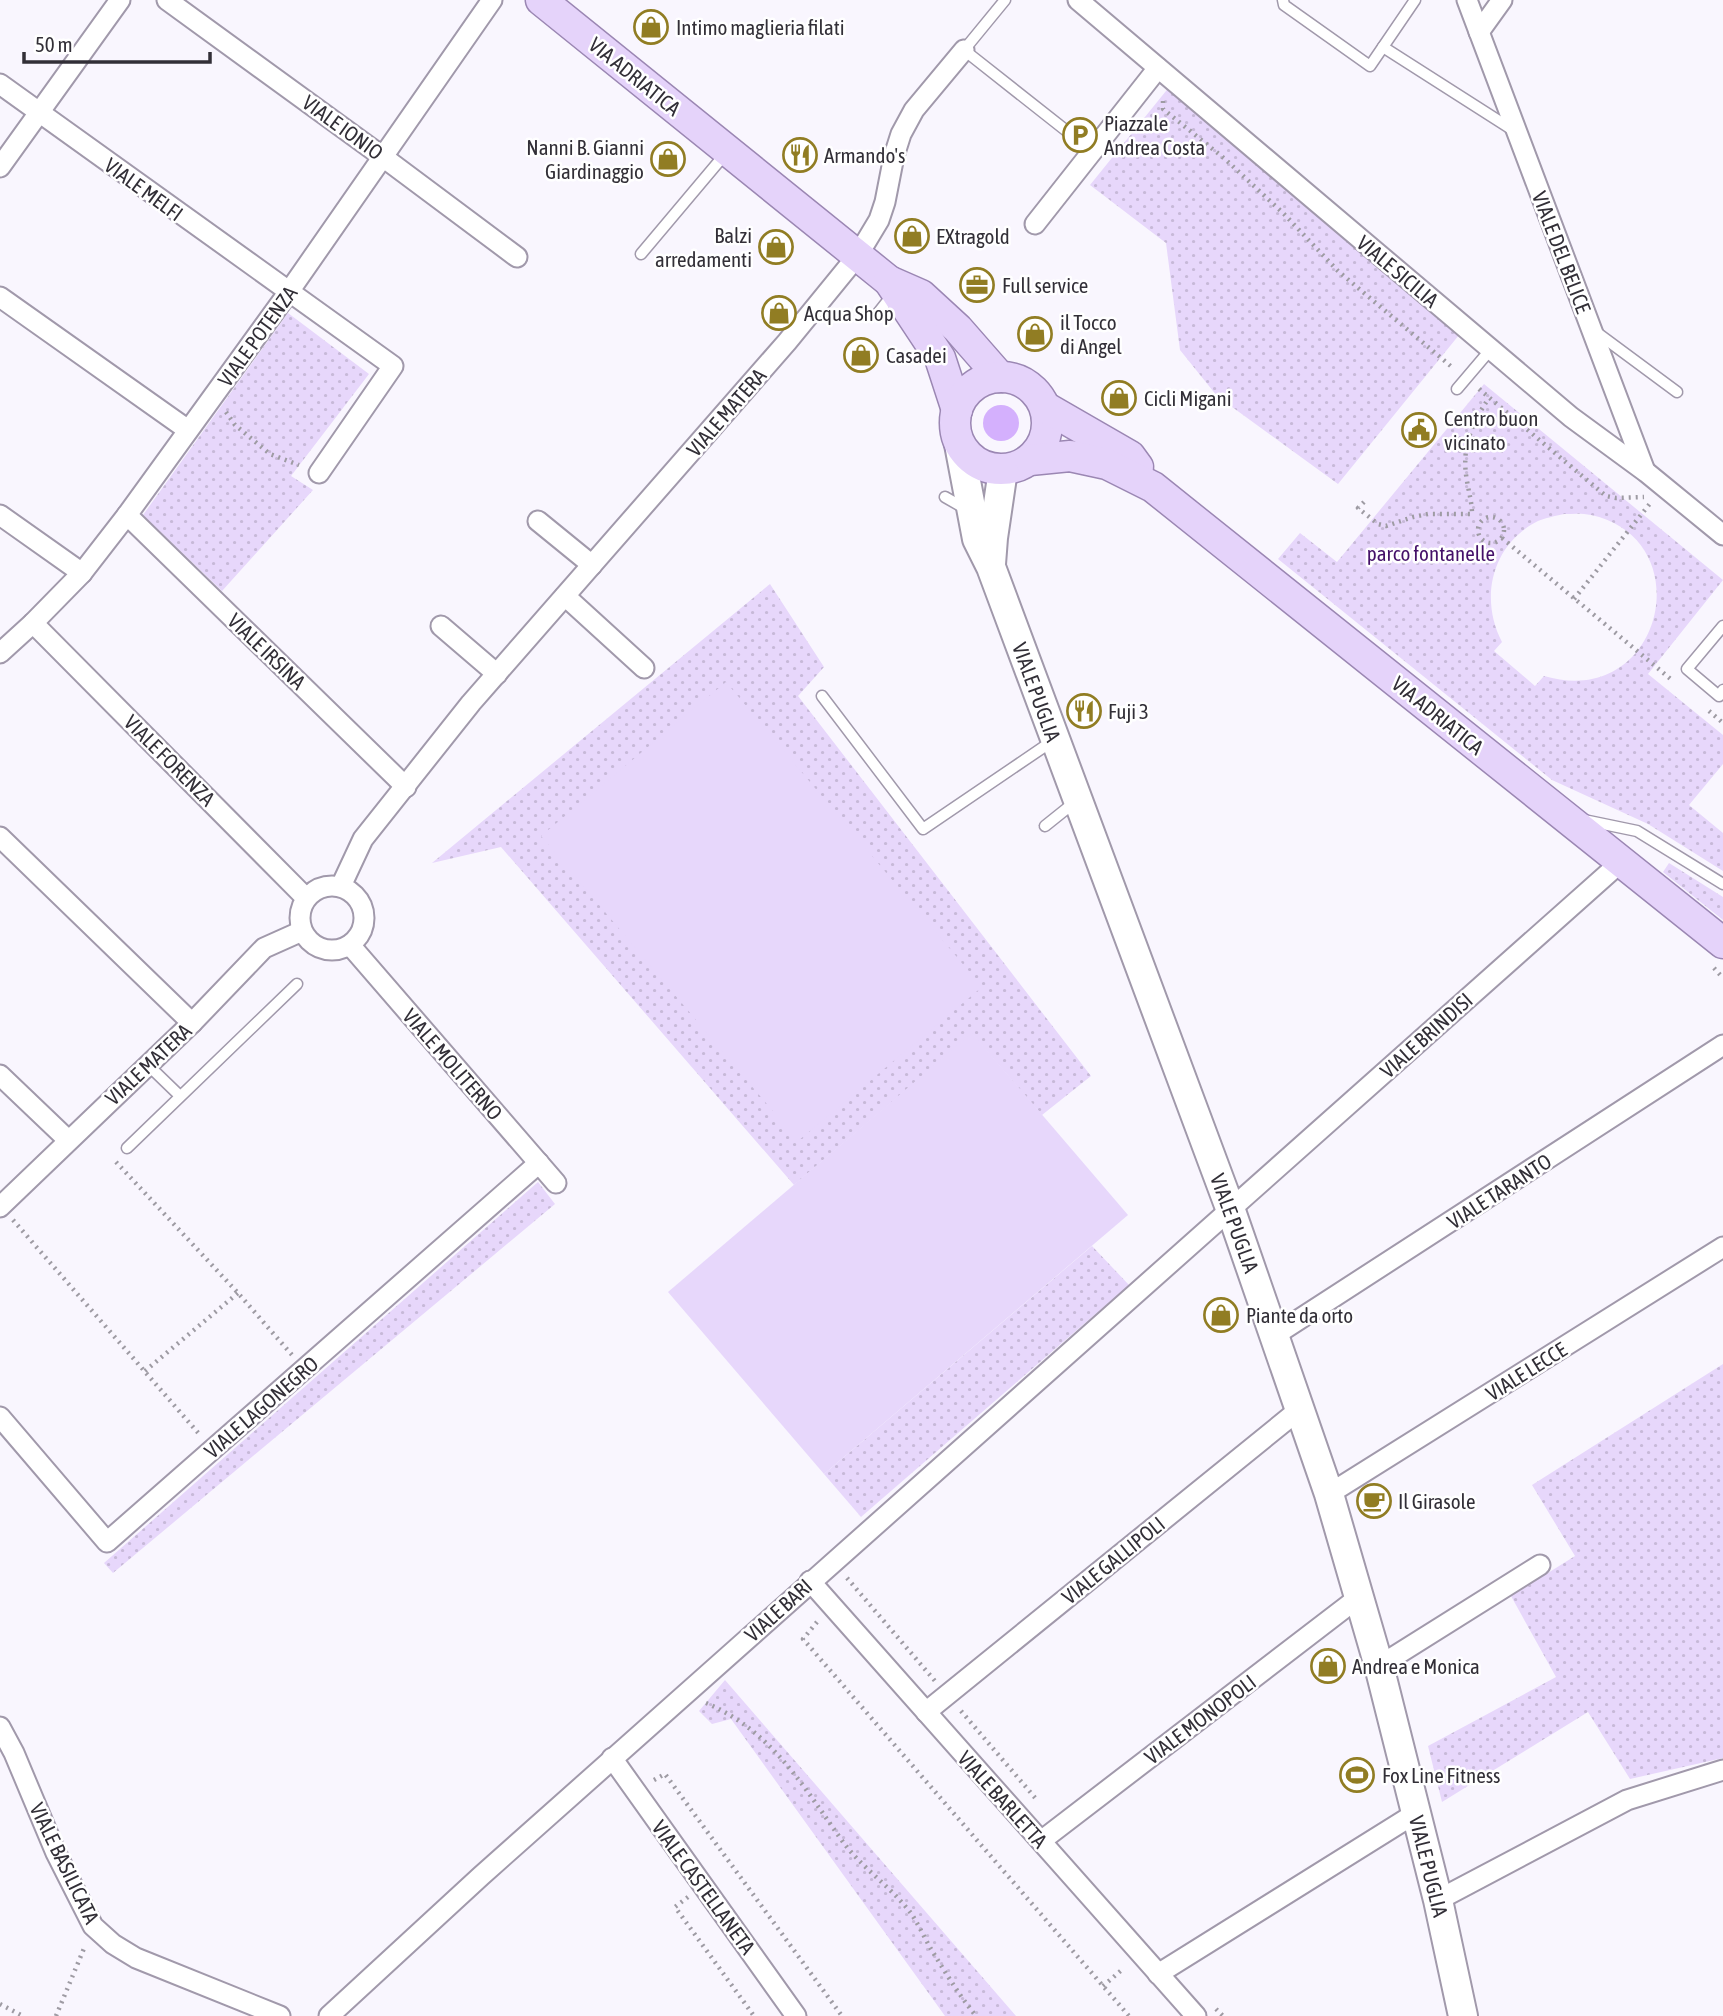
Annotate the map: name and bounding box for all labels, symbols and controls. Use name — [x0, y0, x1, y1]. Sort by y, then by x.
shop icon: Intimo maglieria filati — [632, 8, 670, 46]
place label: Intimo maglieria filati — [676, 15, 845, 39]
scale bar — [24, 21, 210, 65]
text: 50 m — [35, 32, 73, 56]
street label: VIA ADRIATICA — [585, 32, 686, 121]
street label: VIALE IONIO — [298, 90, 388, 164]
place label: Piazzale Andrea Costa — [1104, 111, 1205, 159]
parking icon: Piazzale Andrea Costa — [1061, 116, 1099, 154]
place label: Nanni B. Gianni Giardinaggio — [526, 135, 644, 183]
restaurant icon: Armando's — [781, 136, 819, 174]
shop icon: Nanni B. Gianni Giardinaggio — [649, 140, 687, 178]
place label: Armando's — [824, 143, 905, 167]
street label: VIALE MELFI — [100, 153, 188, 225]
street label: VIALE DEL BELICE — [1528, 188, 1596, 316]
shop icon: EXtragold — [893, 217, 931, 255]
place label: Balzi arredamenti — [655, 223, 752, 271]
place label: EXtragold — [936, 224, 1010, 248]
shop icon: Balzi arredamenti — [757, 228, 795, 266]
street label: VIALE SICILIA — [1353, 230, 1444, 312]
office icon: Full service — [958, 266, 996, 304]
place label: Full service — [1002, 273, 1088, 297]
street label: VIALE POTENZA — [213, 281, 302, 391]
shop icon: Acqua Shop — [760, 294, 798, 332]
place label: Acqua Shop — [804, 301, 894, 325]
place label: il Tocco di Angel — [1060, 310, 1122, 358]
shop icon: il Tocco di Angel — [1016, 315, 1054, 353]
shop icon: Casadei — [842, 336, 880, 374]
place label: Casadei — [886, 343, 947, 367]
street label: VIALE MATERA — [681, 363, 771, 461]
shop icon: Cicli Migani — [1100, 379, 1138, 417]
place label: Cicli Migani — [1144, 386, 1232, 410]
place label: Centro buon vicinato — [1444, 406, 1538, 454]
public building icon: Centro buon vicinato — [1400, 411, 1438, 449]
park label: parco fontanelle — [1367, 541, 1495, 565]
street label: VIALE IRSINA — [223, 608, 311, 694]
street label: VIALE PUGLIA — [1008, 639, 1066, 745]
street label: VIA ADRIATICA — [1388, 671, 1489, 760]
restaurant icon: Fuji 3 — [1065, 692, 1103, 730]
place label: Fuji 3 — [1108, 699, 1149, 723]
street label: VIALE FORENZA — [120, 710, 221, 811]
street label: VIALE BRINDISI — [1375, 987, 1477, 1083]
street label: VIALE MOLITERNO — [398, 1004, 508, 1124]
street label: VIALE MATERA — [100, 1018, 196, 1110]
street label: VIALE TARANTO — [1443, 1149, 1555, 1233]
street label: VIALE PUGLIA — [1206, 1170, 1264, 1276]
shop icon: Piante da orto — [1202, 1296, 1240, 1334]
place label: Piante da orto — [1246, 1303, 1353, 1327]
street label: VIALE LECCE — [1481, 1337, 1571, 1405]
street label: VIALE LAGONEGRO — [199, 1351, 323, 1463]
cafe icon: Il Girasole — [1355, 1482, 1393, 1520]
place label: Il Girasole — [1398, 1489, 1475, 1513]
street label: VIALE GALLIPOLI — [1057, 1511, 1169, 1609]
street label: VIALE BARI — [740, 1574, 816, 1646]
shop icon: Andrea e Monica — [1309, 1647, 1347, 1685]
place label: Andrea e Monica — [1352, 1654, 1480, 1678]
street label: VIALE MONOPOLI — [1140, 1669, 1260, 1769]
street label: VIALE BARLETTA — [953, 1746, 1053, 1853]
sports icon: Fox Line Fitness — [1338, 1756, 1376, 1794]
place label: Fox Line Fitness — [1382, 1763, 1501, 1787]
street label: VIALE BASILICATA — [25, 1799, 105, 1928]
street label: VIALE PUGLIA — [1405, 1813, 1453, 1920]
street label: VIALE CASTELLANETA — [648, 1816, 761, 1959]

